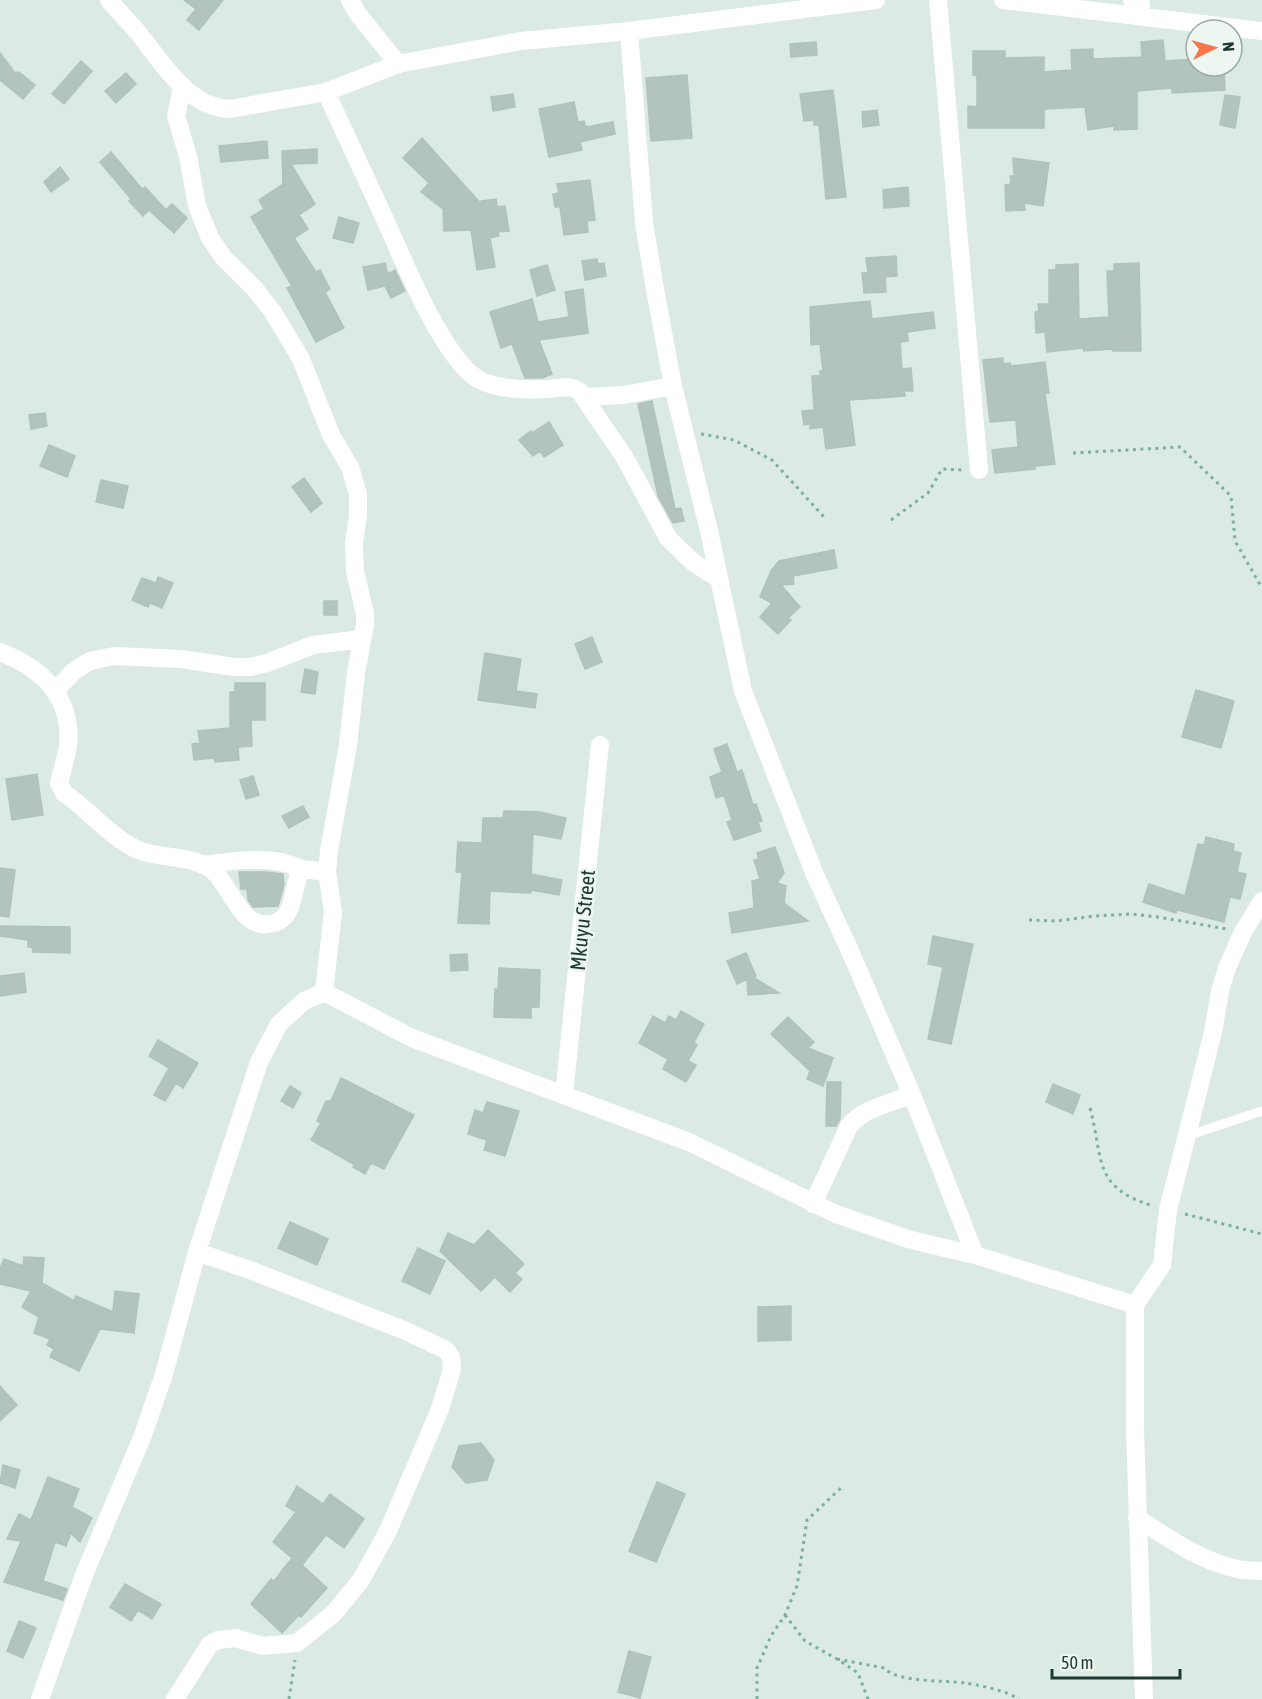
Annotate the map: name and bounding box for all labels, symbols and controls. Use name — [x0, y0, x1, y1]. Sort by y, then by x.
north arrow — [1184, 18, 1244, 78]
text: N — [1220, 41, 1238, 52]
street label: Mkuyu Street — [565, 868, 599, 972]
scale bar — [1052, 1642, 1180, 1680]
text: 50 m — [1061, 1652, 1093, 1673]

